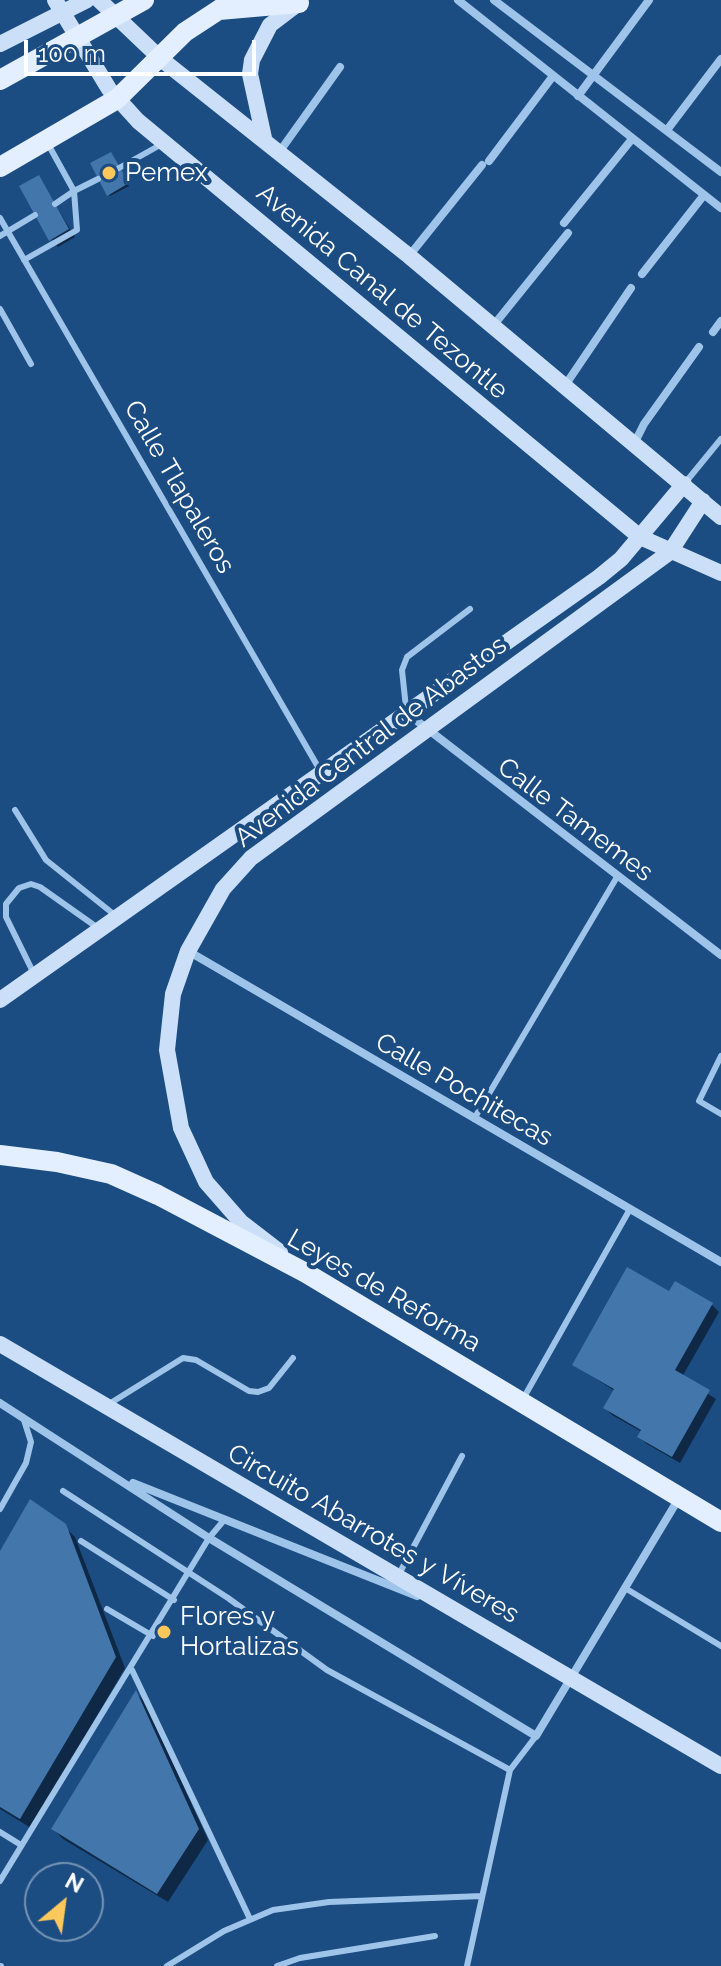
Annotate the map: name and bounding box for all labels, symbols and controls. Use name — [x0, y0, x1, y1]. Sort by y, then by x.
scale bar — [28, 24, 260, 74]
text: 100 m — [38, 39, 106, 68]
place label: Pemex — [125, 157, 208, 189]
marker: Pemex — [100, 164, 118, 182]
street label: Avenida Canal de Tezontle — [250, 178, 514, 406]
street label: Calle Tlapaleros — [117, 395, 241, 579]
street label: Avenida Central de Abastos — [229, 630, 513, 854]
street label: Calle Tamemes — [491, 752, 659, 888]
street label: Calle Pochitecas — [370, 1027, 558, 1153]
street label: Leyes de Reforma — [282, 1223, 486, 1359]
street label: Circuito Abarrotes y Víveres — [222, 1438, 524, 1630]
place label: Flores y Hortalizas — [180, 1601, 299, 1662]
marker: Flores y Hortalizas — [155, 1623, 173, 1641]
north arrow — [24, 1862, 104, 1942]
text: N — [61, 1867, 88, 1898]

